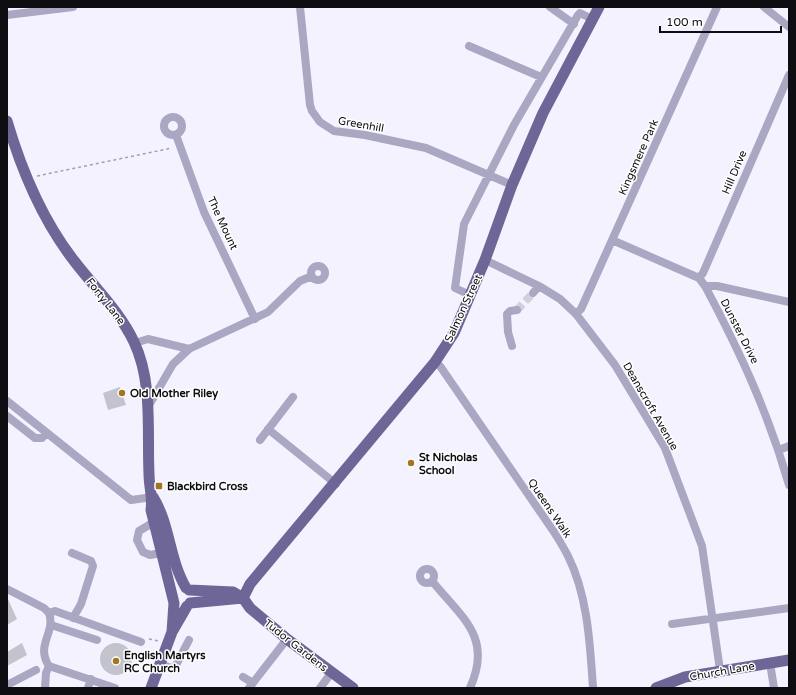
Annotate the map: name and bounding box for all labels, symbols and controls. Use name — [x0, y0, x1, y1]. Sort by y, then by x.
scale bar — [660, 8, 781, 34]
text: 100 m — [666, 15, 703, 29]
street label: Greenhill — [337, 114, 385, 135]
street label: Kingsmere Park — [616, 117, 661, 197]
street label: Hill Drive — [719, 148, 750, 196]
street label: The Mount — [205, 195, 240, 252]
street label: Salmon Street — [442, 272, 485, 344]
street label: Forty Lane — [83, 275, 128, 327]
street label: Dunster Drive — [718, 296, 762, 366]
street label: Deanscroft Avenue — [620, 360, 681, 453]
place label: Old Mother Riley — [130, 387, 218, 401]
marker: Old Mother Riley — [117, 388, 127, 398]
place label: St Nicholas School — [419, 451, 478, 477]
marker: St Nicholas School — [406, 458, 416, 468]
street label: Queens Walk — [525, 476, 574, 540]
place label: Blackbird Cross — [167, 480, 248, 493]
marker: Blackbird Cross — [154, 481, 164, 491]
street label: Tudor Gardens — [261, 617, 330, 674]
place label: English Martyrs RC Church — [124, 649, 206, 675]
marker: English Martyrs RC Church — [111, 656, 121, 666]
street label: Church Lane — [688, 659, 756, 684]

